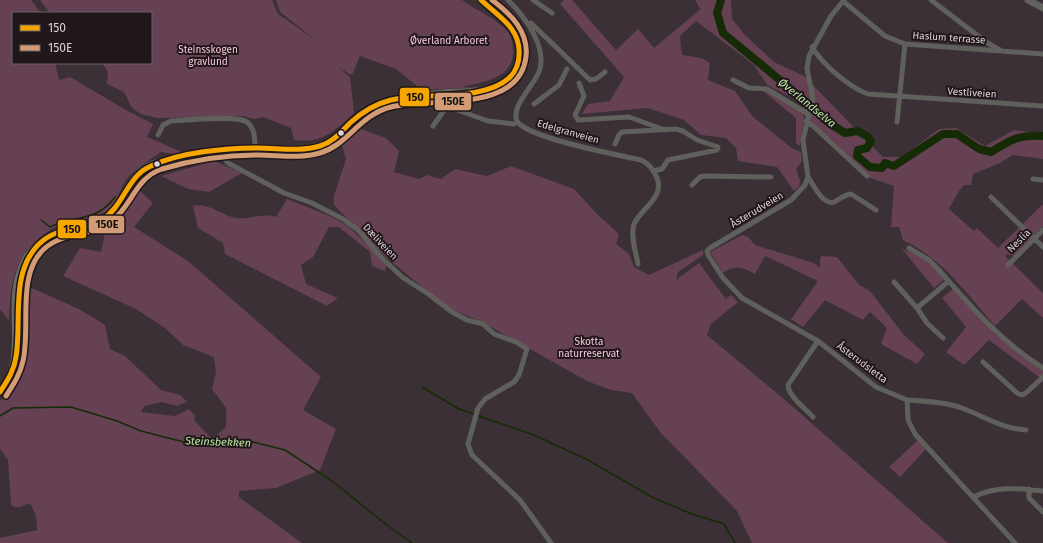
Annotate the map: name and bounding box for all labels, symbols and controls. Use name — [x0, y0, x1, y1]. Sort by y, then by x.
legend — [12, 12, 152, 64]
text: 150 — [48, 21, 66, 35]
street label: Haslum terrasse — [912, 29, 986, 47]
park label: Øverland Arboret — [410, 34, 488, 47]
text: 150E — [48, 41, 72, 55]
park label: Steinsskogen gravlund — [178, 44, 238, 68]
water label: Øverlandselva — [776, 76, 838, 130]
street label: Vestliveien — [947, 85, 997, 101]
line badge: 150 — [399, 87, 430, 107]
text: 150 — [406, 91, 424, 104]
line badge: 150E — [434, 92, 472, 111]
text: 150E — [441, 95, 465, 108]
street label: Edelgranveien — [536, 117, 600, 147]
unlabelled marker — [336, 128, 346, 138]
unlabelled marker — [152, 159, 162, 169]
street label: Åsterudveien — [727, 188, 786, 230]
line badge: 150E — [88, 215, 125, 234]
text: 150E — [95, 218, 119, 231]
line badge: 150 — [57, 219, 87, 239]
street label: Dæliveien — [360, 221, 400, 263]
text: 150 — [63, 223, 81, 236]
street label: Neslia — [1005, 227, 1033, 255]
park label: Skotta naturreservat — [558, 336, 620, 360]
street label: Åsterudsletta — [834, 338, 891, 386]
water label: Steinsbekken — [184, 434, 251, 450]

